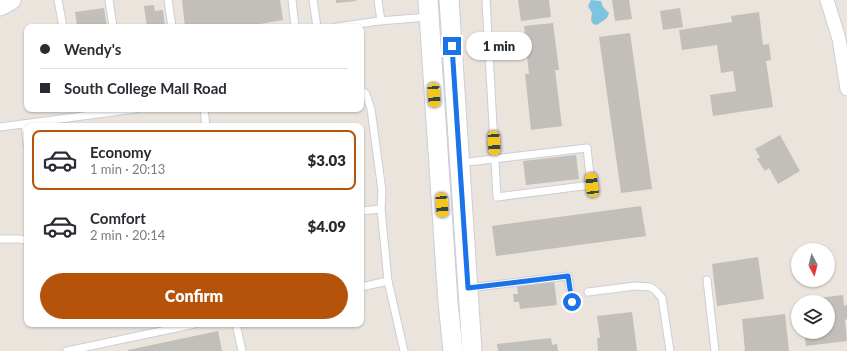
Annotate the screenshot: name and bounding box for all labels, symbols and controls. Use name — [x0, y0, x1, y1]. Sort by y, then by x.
callout: 1 min — [466, 32, 532, 60]
route end — [443, 37, 461, 55]
text: 1 min — [483, 38, 515, 54]
text: Wendy's — [64, 40, 121, 58]
text: South College Mall Road — [64, 79, 227, 97]
car — [427, 83, 441, 107]
car — [487, 131, 501, 155]
icon: car — [42, 142, 78, 178]
text: Economy — [90, 143, 151, 161]
text: $3.03 — [308, 151, 346, 169]
text: 1 min · 20:13 — [90, 161, 165, 177]
car — [585, 172, 599, 198]
car — [435, 193, 449, 217]
icon: car — [42, 208, 78, 244]
text: Comfort — [90, 209, 146, 227]
text: $4.09 — [308, 217, 346, 235]
text: 2 min · 20:14 — [90, 227, 165, 243]
north arrow — [791, 243, 835, 287]
map controls — [791, 243, 835, 339]
button: Confirm — [40, 273, 348, 319]
route start — [563, 293, 581, 311]
button: layers — [791, 295, 835, 339]

